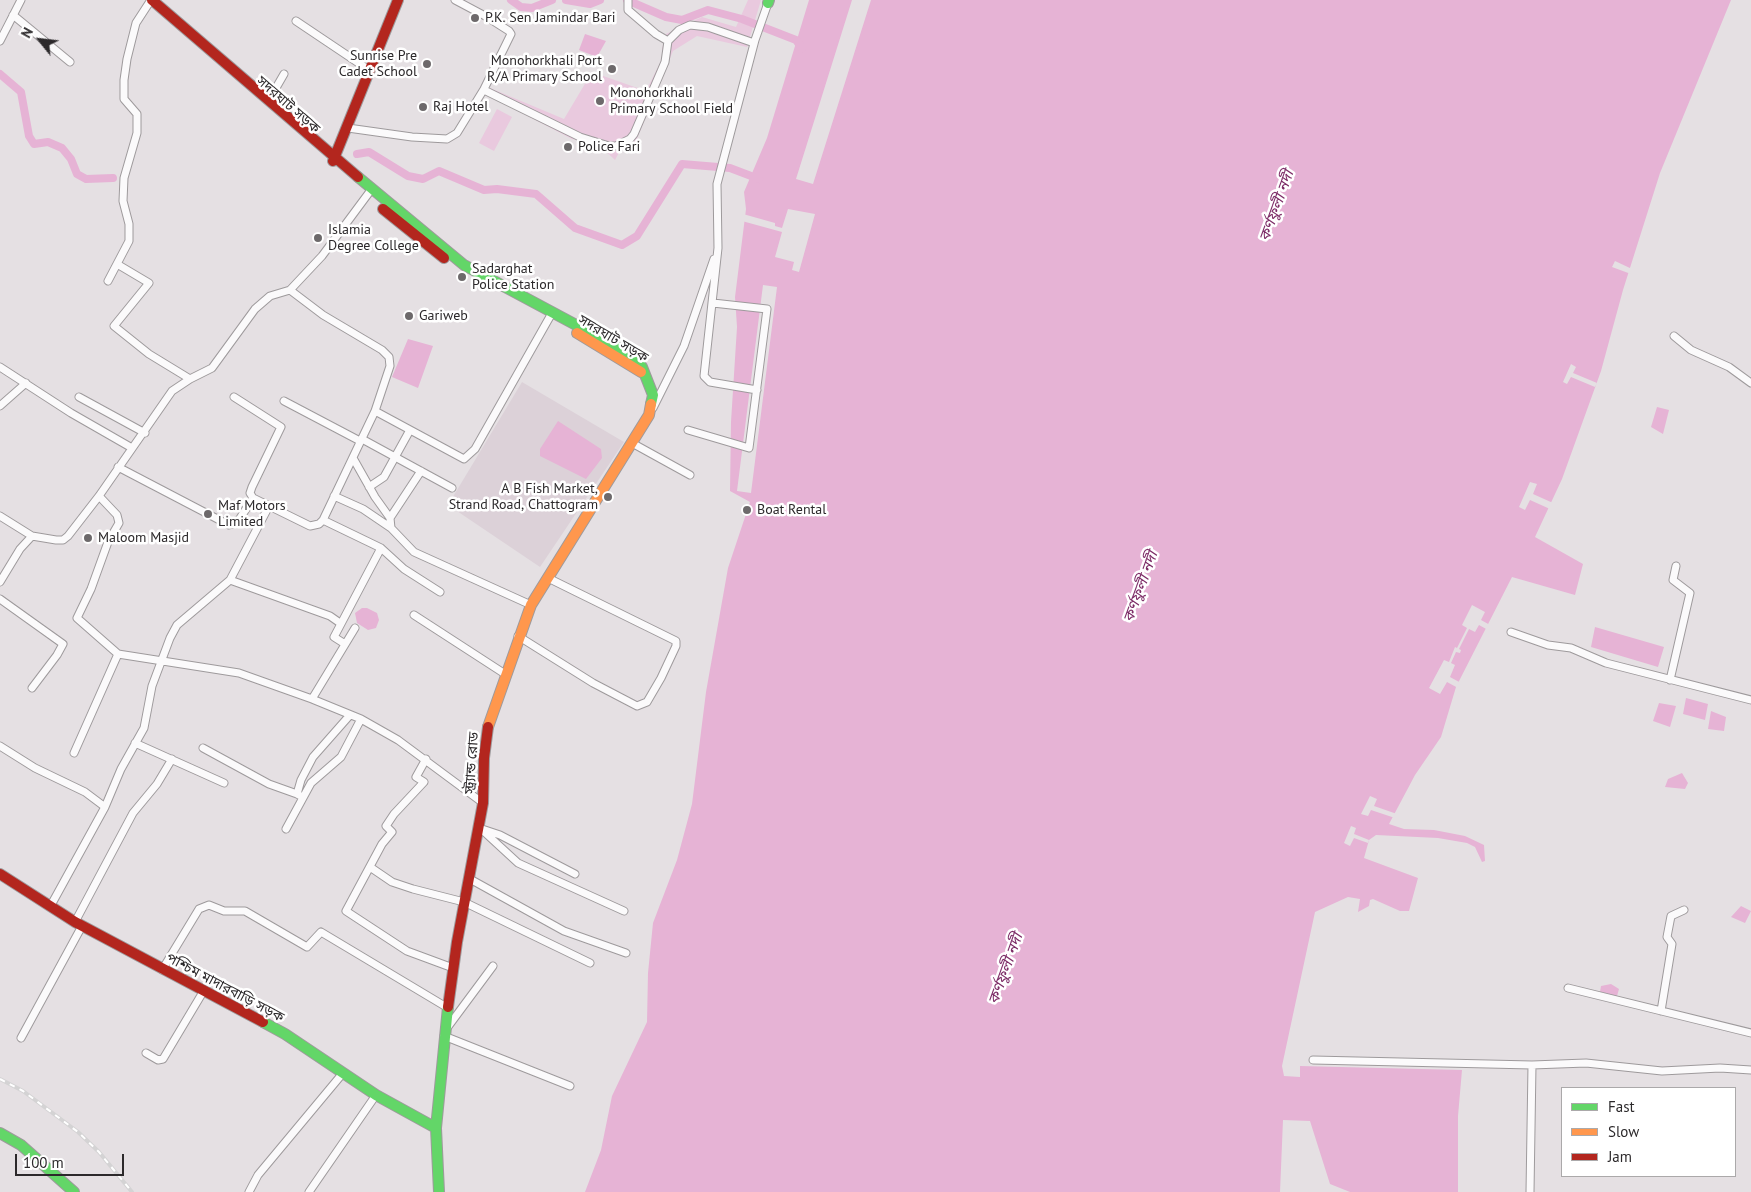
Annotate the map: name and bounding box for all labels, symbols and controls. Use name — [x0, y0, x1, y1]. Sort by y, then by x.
place label: P.K. Sen Jamindar Bari — [485, 10, 616, 26]
marker: P.K. Sen Jamindar Bari — [469, 12, 481, 24]
north arrow — [15, 15, 65, 65]
text: N — [17, 24, 37, 41]
place label: Sunrise Pre Cadet School — [339, 48, 417, 80]
place label: Monohorkhali Port R/A Primary School — [487, 53, 602, 85]
marker: Sunrise Pre Cadet School — [421, 58, 433, 70]
marker: Monohorkhali Port R/A Primary School — [606, 63, 618, 75]
street label: সদরঘাট সড়ক — [253, 73, 323, 137]
place label: Monohorkhali Primary School Field — [610, 85, 733, 118]
marker: Monohorkhali Primary School Field — [594, 95, 606, 107]
place label: Raj Hotel — [433, 99, 488, 115]
marker: Raj Hotel — [417, 101, 429, 113]
place label: Police Fari — [578, 139, 640, 155]
marker: Police Fari — [562, 141, 574, 153]
water label: কর্ণফুলী নদী — [1256, 168, 1298, 244]
place label: Islamia Degree College — [328, 222, 419, 254]
marker: Islamia Degree College — [312, 232, 324, 244]
place label: Sadarghat Police Station — [472, 261, 554, 294]
marker: Sadarghat Police Station — [456, 271, 468, 283]
place label: Gariweb — [419, 308, 468, 324]
marker: Gariweb — [403, 310, 415, 322]
street label: সদরঘাট সড়ক — [575, 312, 651, 366]
place label: A B Fish Market, Strand Road, Chattogram — [449, 481, 598, 514]
marker: A B Fish Market, Strand Road, Chattogram — [602, 491, 614, 503]
place label: Maf Motors Limited — [218, 498, 286, 530]
place label: Boat Rental — [757, 502, 826, 518]
marker: Boat Rental — [741, 504, 753, 516]
marker: Maf Motors Limited — [202, 508, 214, 520]
place label: Maloom Masjid — [98, 530, 189, 546]
marker: Maloom Masjid — [82, 532, 94, 544]
water label: কর্ণফুলী নদী — [1120, 549, 1162, 625]
street label: স্ট্র্যান্ড রোড — [461, 732, 483, 794]
water label: কর্ণফুলী নদী — [985, 931, 1027, 1007]
street label: পশ্চিম মাদারবাড়ি সড়ক — [163, 950, 287, 1026]
legend — [1561, 1087, 1736, 1177]
text: Fast — [1608, 1097, 1635, 1116]
text: Slow — [1608, 1122, 1639, 1141]
scale bar — [18, 1144, 126, 1176]
text: Jam — [1608, 1147, 1632, 1166]
text: 100 m — [23, 1153, 64, 1172]

